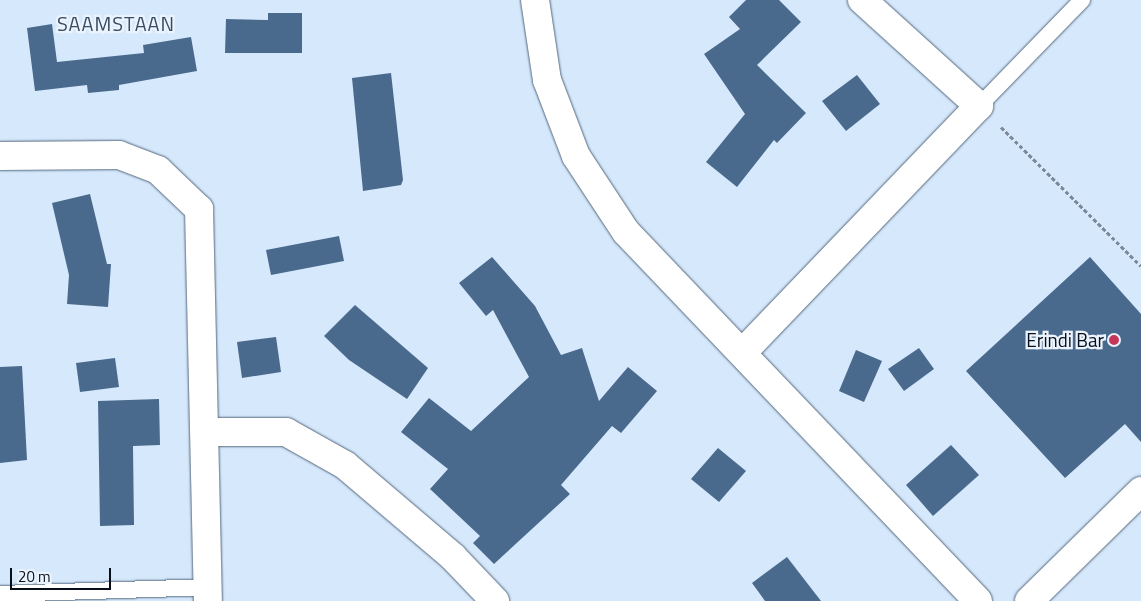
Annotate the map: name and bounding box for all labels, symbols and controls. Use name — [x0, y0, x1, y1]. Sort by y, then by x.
district label: SAAMSTAAN — [56, 11, 176, 35]
place label: Erindi Bar — [1026, 329, 1104, 351]
marker: Erindi Bar — [1108, 334, 1120, 346]
scale bar — [12, 558, 114, 590]
text: 20 m — [18, 565, 51, 588]

